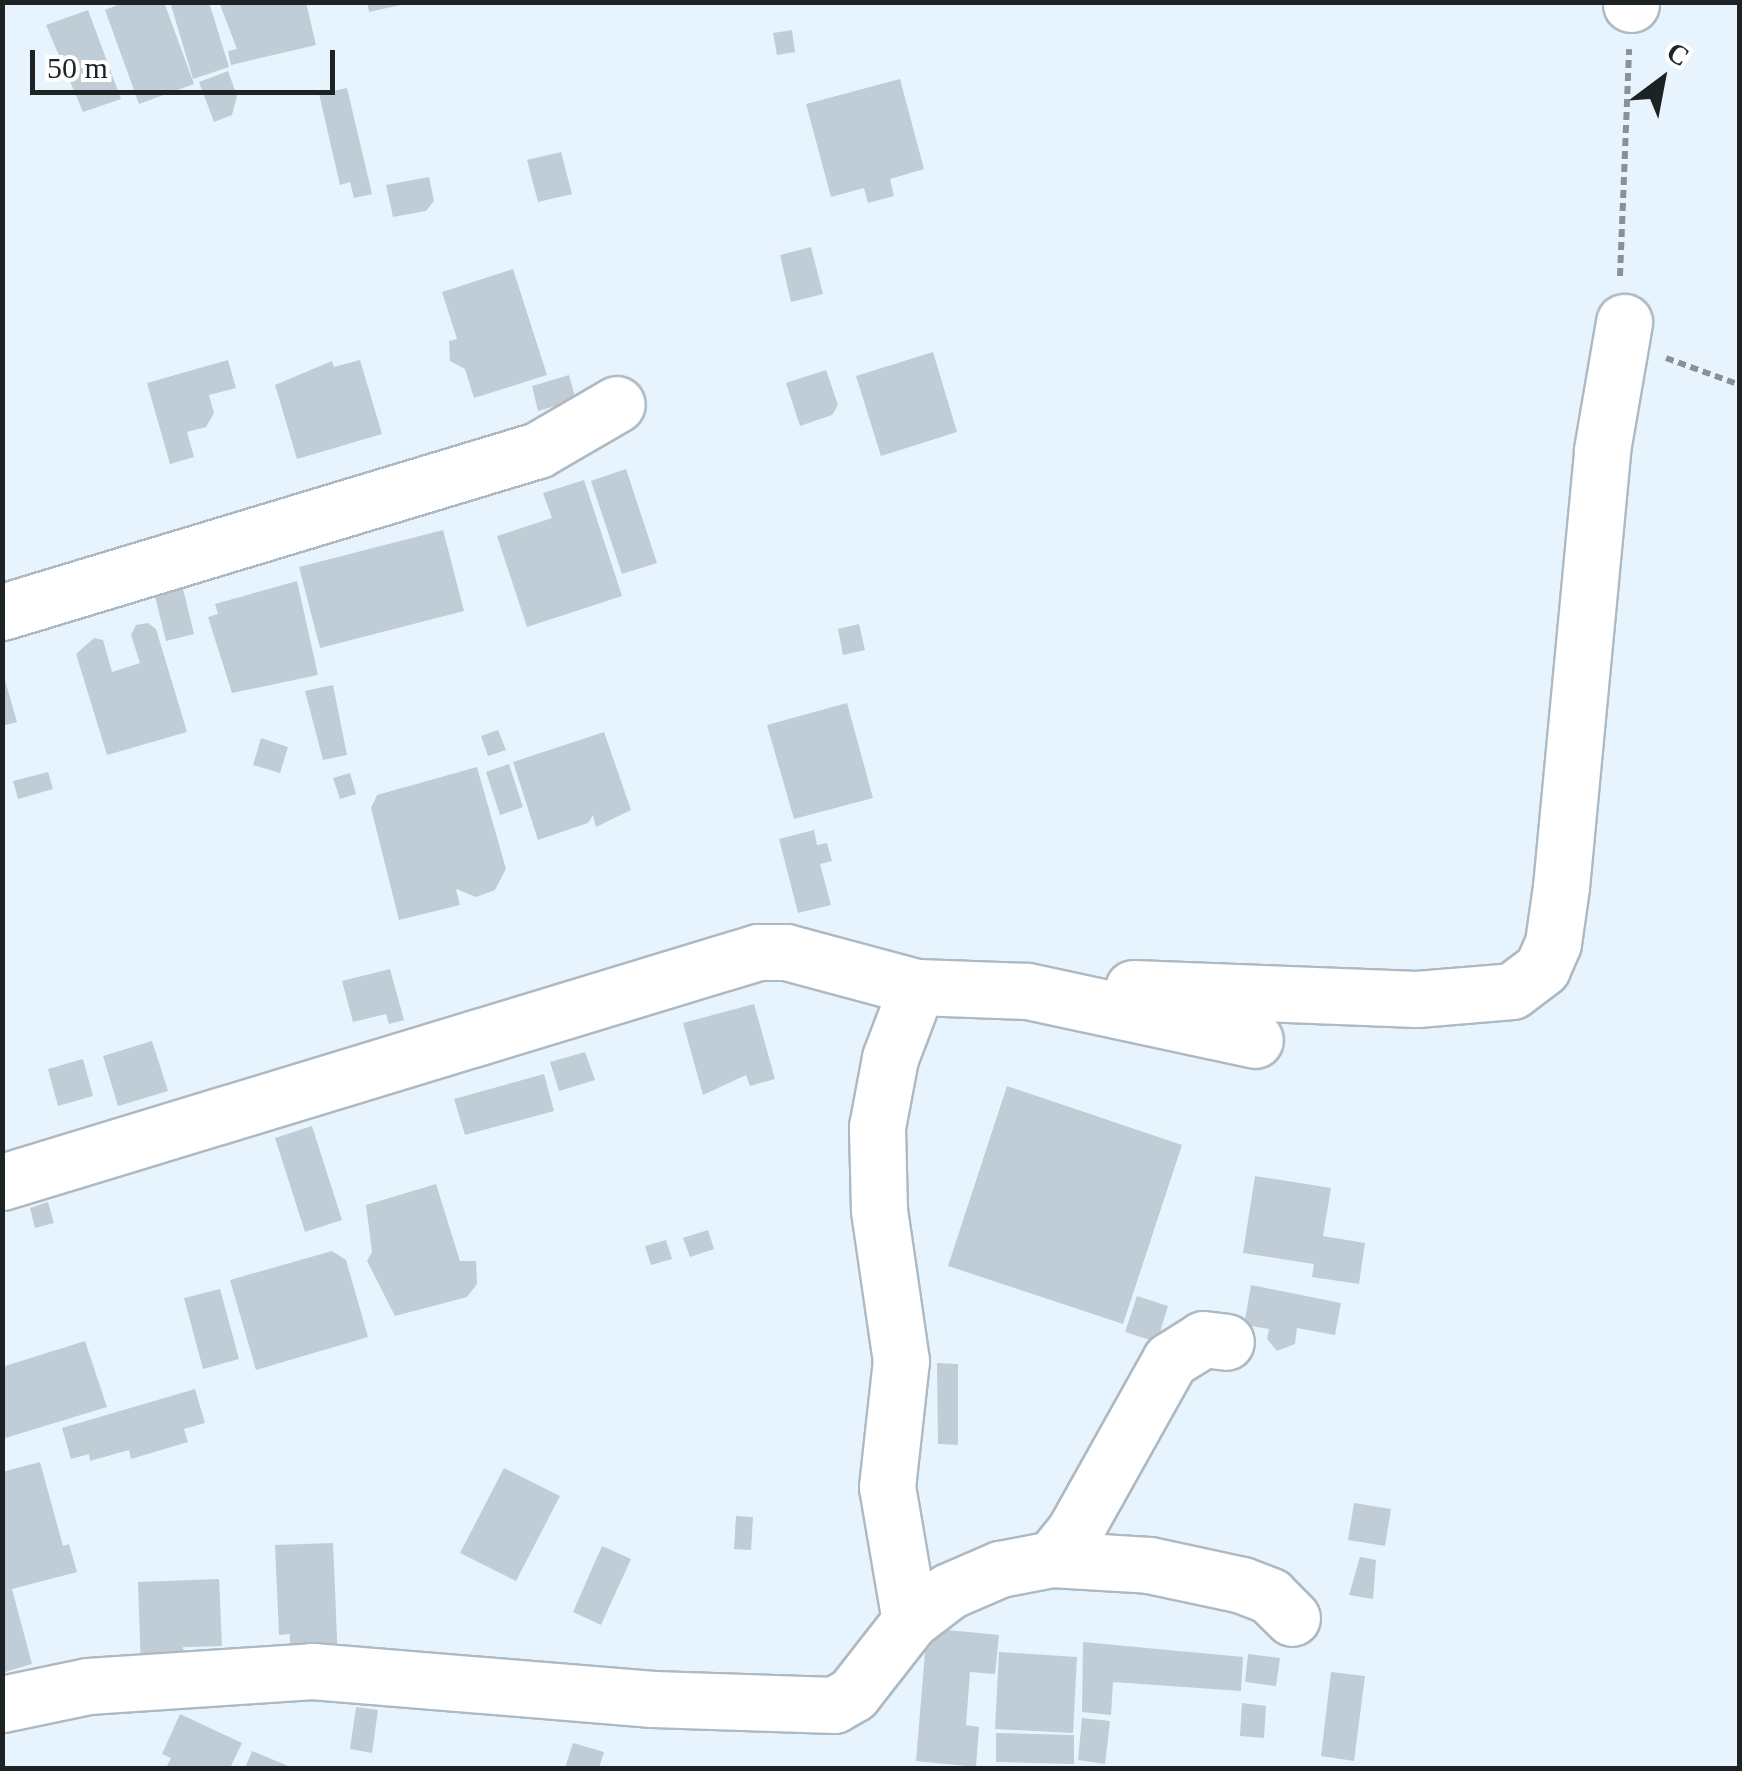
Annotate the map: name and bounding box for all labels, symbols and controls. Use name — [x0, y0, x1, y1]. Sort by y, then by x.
scale bar — [35, 30, 340, 92]
north arrow — [1612, 30, 1712, 130]
text: С — [1661, 36, 1695, 73]
text: 50 m — [47, 51, 108, 84]

